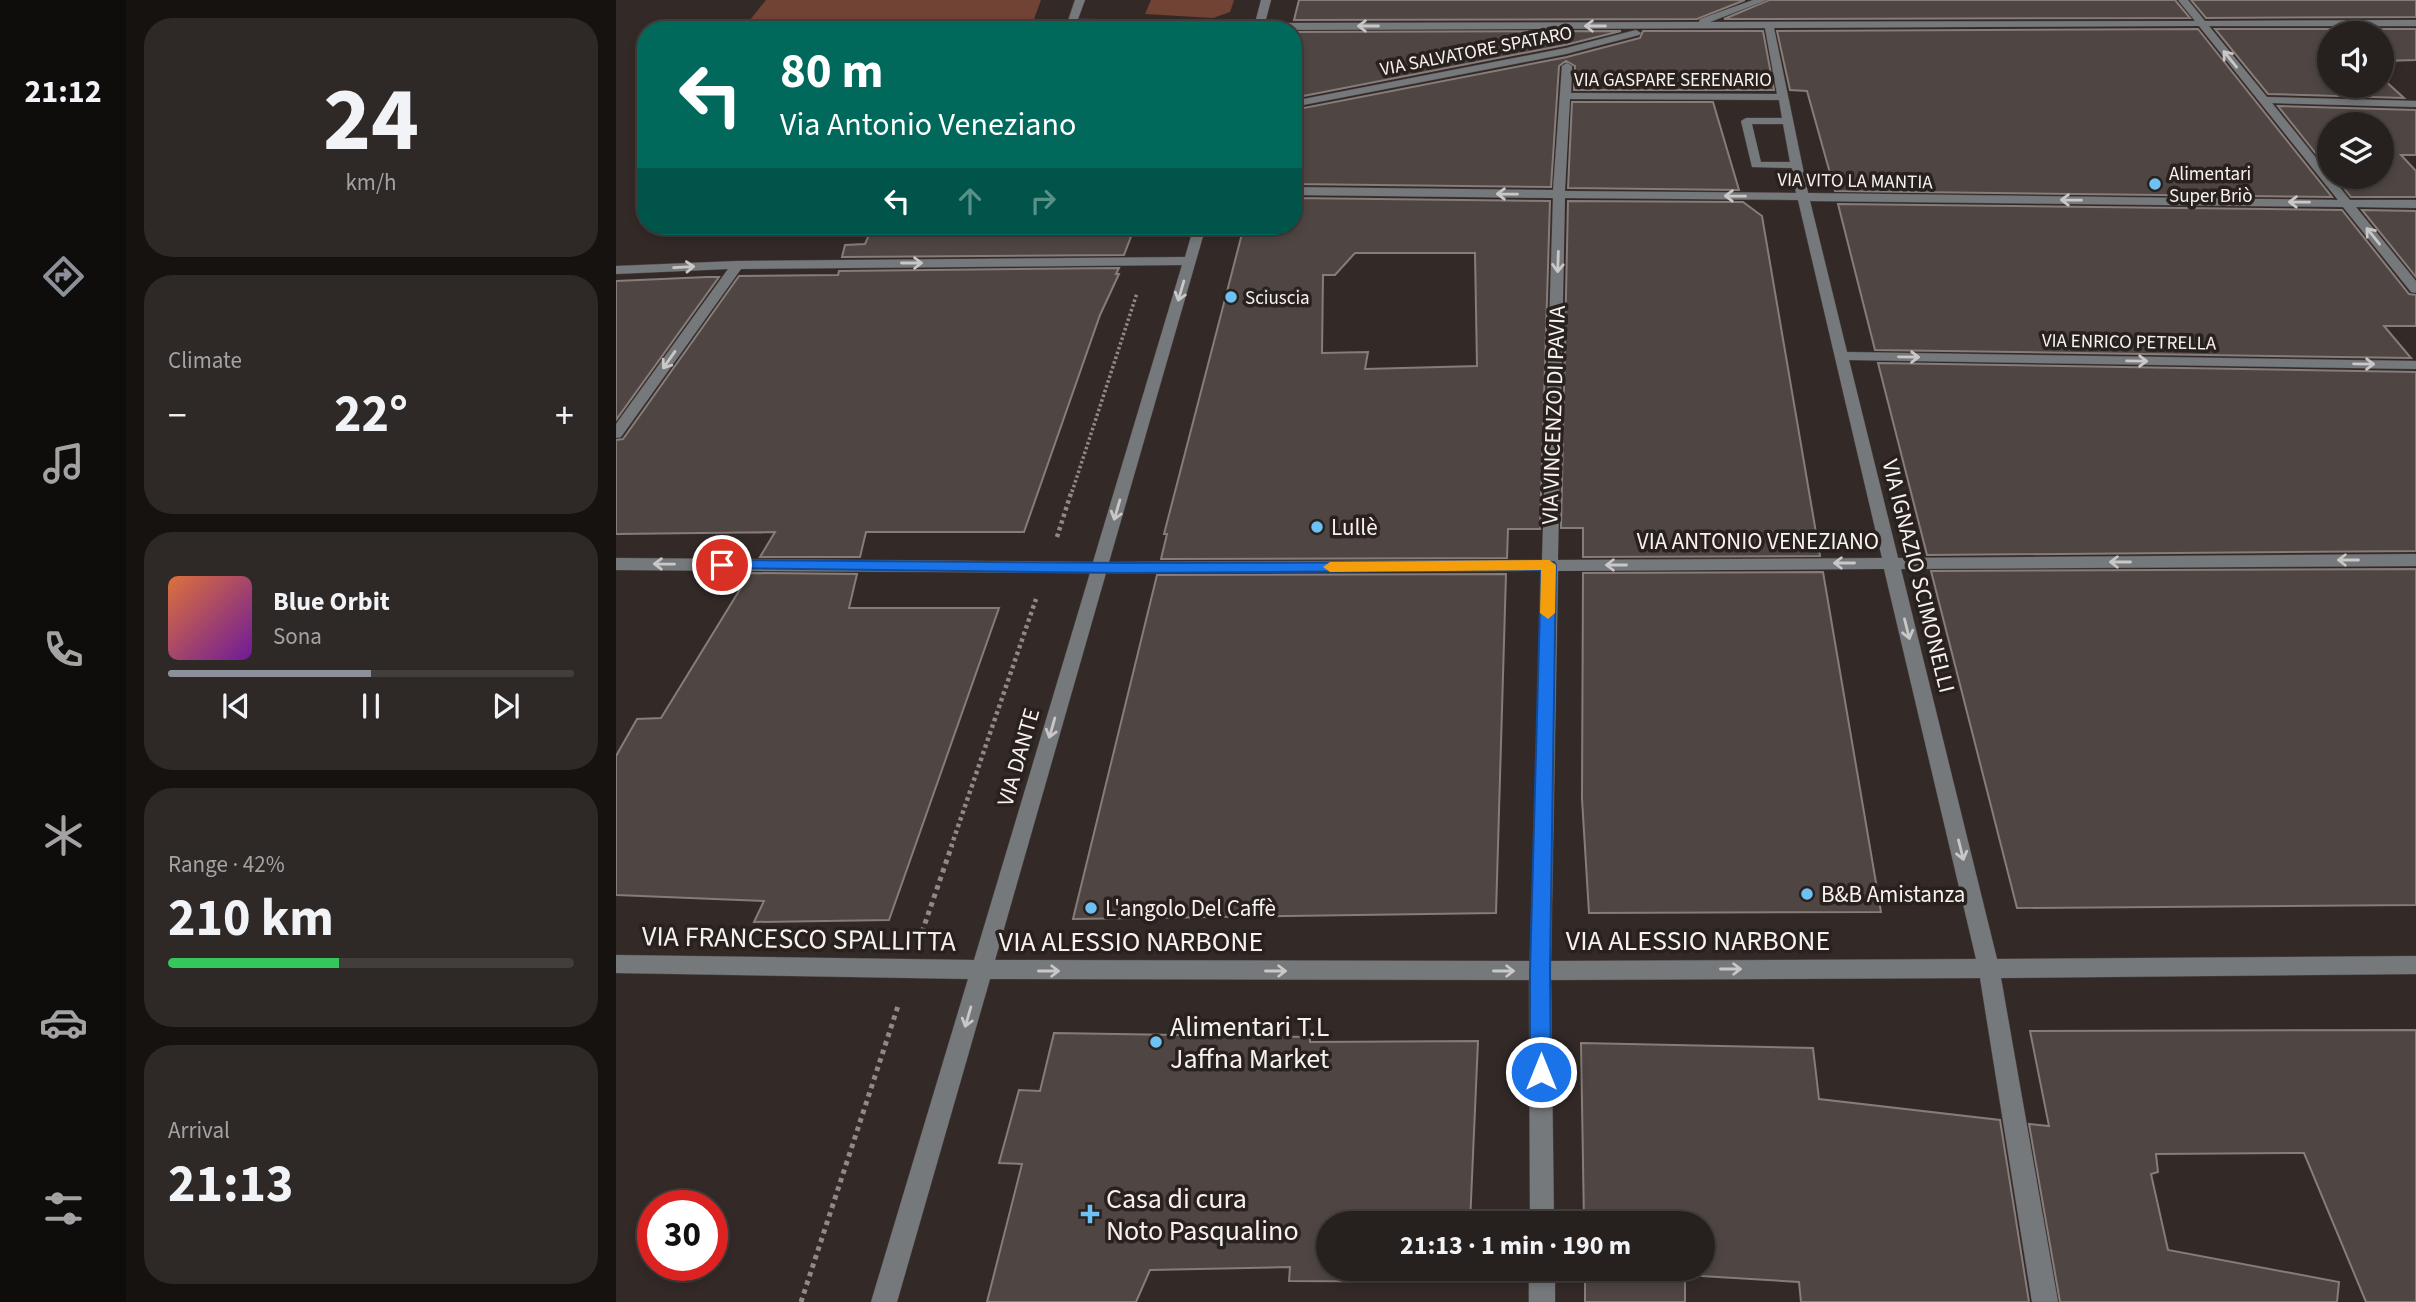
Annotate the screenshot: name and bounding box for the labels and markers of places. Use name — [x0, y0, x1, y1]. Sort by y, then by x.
place label: Alimentari Super Briò — [2169, 161, 2253, 210]
marker: Alimentari Super Briò — [2147, 176, 2163, 192]
place label: Sciuscia — [1245, 285, 1310, 312]
marker: Sciuscia — [1223, 289, 1239, 305]
place label: Lullè — [1331, 511, 1378, 544]
marker: Lullè — [1309, 519, 1325, 535]
pin — [692, 535, 752, 595]
place label: B&B Amistanza — [1821, 878, 1965, 911]
marker: B&B Amistanza — [1799, 886, 1815, 902]
place label: L'angolo Del Caffè — [1105, 892, 1276, 925]
marker: L'angolo Del Caffè — [1083, 900, 1099, 916]
place label: Alimentari T.L Jaffna Market — [1170, 1007, 1330, 1079]
marker: Alimentari T.L Jaffna Market — [1148, 1034, 1164, 1050]
place label: Casa di cura Noto Pasqualino — [1106, 1179, 1299, 1251]
marker: Casa di cura Noto Pasqualino — [1080, 1204, 1100, 1224]

